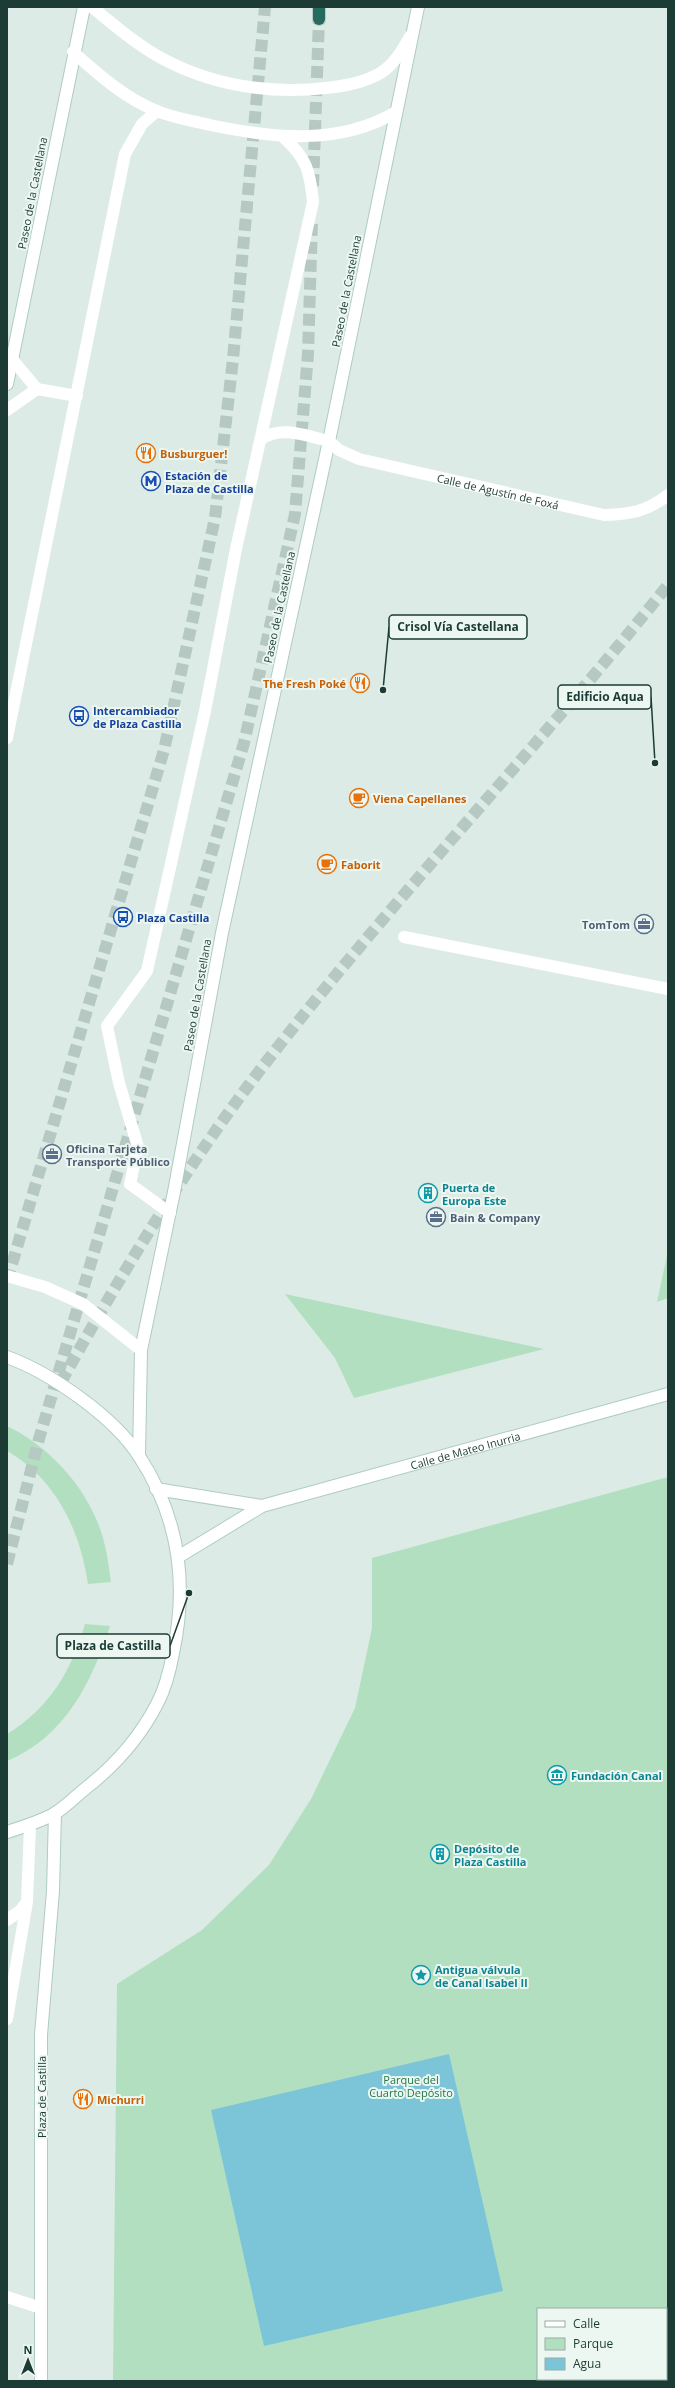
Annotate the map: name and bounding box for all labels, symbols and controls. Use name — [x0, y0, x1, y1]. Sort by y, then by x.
street label: Paseo de la Castellana — [14, 136, 50, 250]
street label: Paseo de la Castellana — [328, 234, 364, 348]
restaurant icon: Busburguer! — [135, 442, 157, 464]
place label: Busburguer! — [160, 446, 227, 461]
place label: Estación de Plaza de Castilla — [165, 468, 254, 496]
metro station icon: Estación de Plaza de Castilla — [140, 470, 162, 492]
street label: Calle de Agustín de Foxá — [436, 470, 560, 512]
street label: Paseo de la Castellana — [260, 550, 298, 664]
callout: Crisol Vía Castellana — [389, 615, 527, 639]
text: Crisol Vía Castellana — [397, 618, 519, 635]
restaurant icon: The Fresh Poké — [349, 672, 371, 694]
place label: The Fresh Poké — [263, 676, 346, 691]
callout: Edificio Aqua — [558, 685, 651, 709]
text: Edificio Aqua — [566, 688, 644, 705]
place label: Intercambiador de Plaza Castilla — [93, 703, 182, 731]
bus stop icon: Intercambiador de Plaza Castilla — [68, 705, 90, 727]
cafe icon: Viena Capellanes — [348, 787, 370, 809]
place label: Viena Capellanes — [373, 791, 467, 806]
cafe icon: Faborit — [316, 853, 338, 875]
place label: Faborit — [341, 857, 381, 872]
bus stop icon: Plaza Castilla — [112, 906, 134, 928]
place label: Plaza Castilla — [137, 910, 209, 925]
office icon: TomTom — [633, 913, 655, 935]
place label: TomTom — [582, 917, 630, 932]
street label: Paseo de la Castellana — [180, 938, 214, 1052]
place label: Oficina Tarjeta Transporte Público — [66, 1141, 170, 1169]
office icon: Oficina Tarjeta Transporte Público — [41, 1143, 63, 1165]
place label: Puerta de Europa Este — [442, 1180, 507, 1208]
building icon: Puerta de Europa Este — [417, 1182, 439, 1204]
office icon: Bain & Company — [425, 1206, 447, 1228]
place label: Bain & Company — [450, 1210, 541, 1225]
street label: Calle de Mateo Inurria — [408, 1428, 522, 1472]
callout: Plaza de Castilla — [57, 1634, 170, 1658]
text: Plaza de Castilla — [65, 1637, 161, 1654]
museum icon: Fundación Canal — [546, 1764, 568, 1786]
place label: Fundación Canal — [571, 1768, 662, 1783]
place label: Depósito de Plaza Castilla — [454, 1841, 526, 1869]
building icon: Depósito de Plaza Castilla — [429, 1843, 451, 1865]
place label: Antigua válvula de Canal Isabel Il — [435, 1962, 528, 1990]
place icon: Antigua válvula de Canal Isabel Il — [410, 1964, 432, 1986]
street label: Plaza de Castilla — [34, 2056, 49, 2138]
park label: Parque del Cuarto Depósito — [369, 2072, 453, 2100]
restaurant icon: Michurri — [72, 2088, 94, 2110]
place label: Michurri — [97, 2092, 144, 2107]
legend — [537, 2308, 667, 2380]
text: Calle — [573, 2315, 600, 2332]
text: Parque — [573, 2335, 613, 2352]
north arrow — [8, 2340, 48, 2380]
text: N — [24, 2342, 32, 2357]
text: Agua — [573, 2355, 601, 2372]

